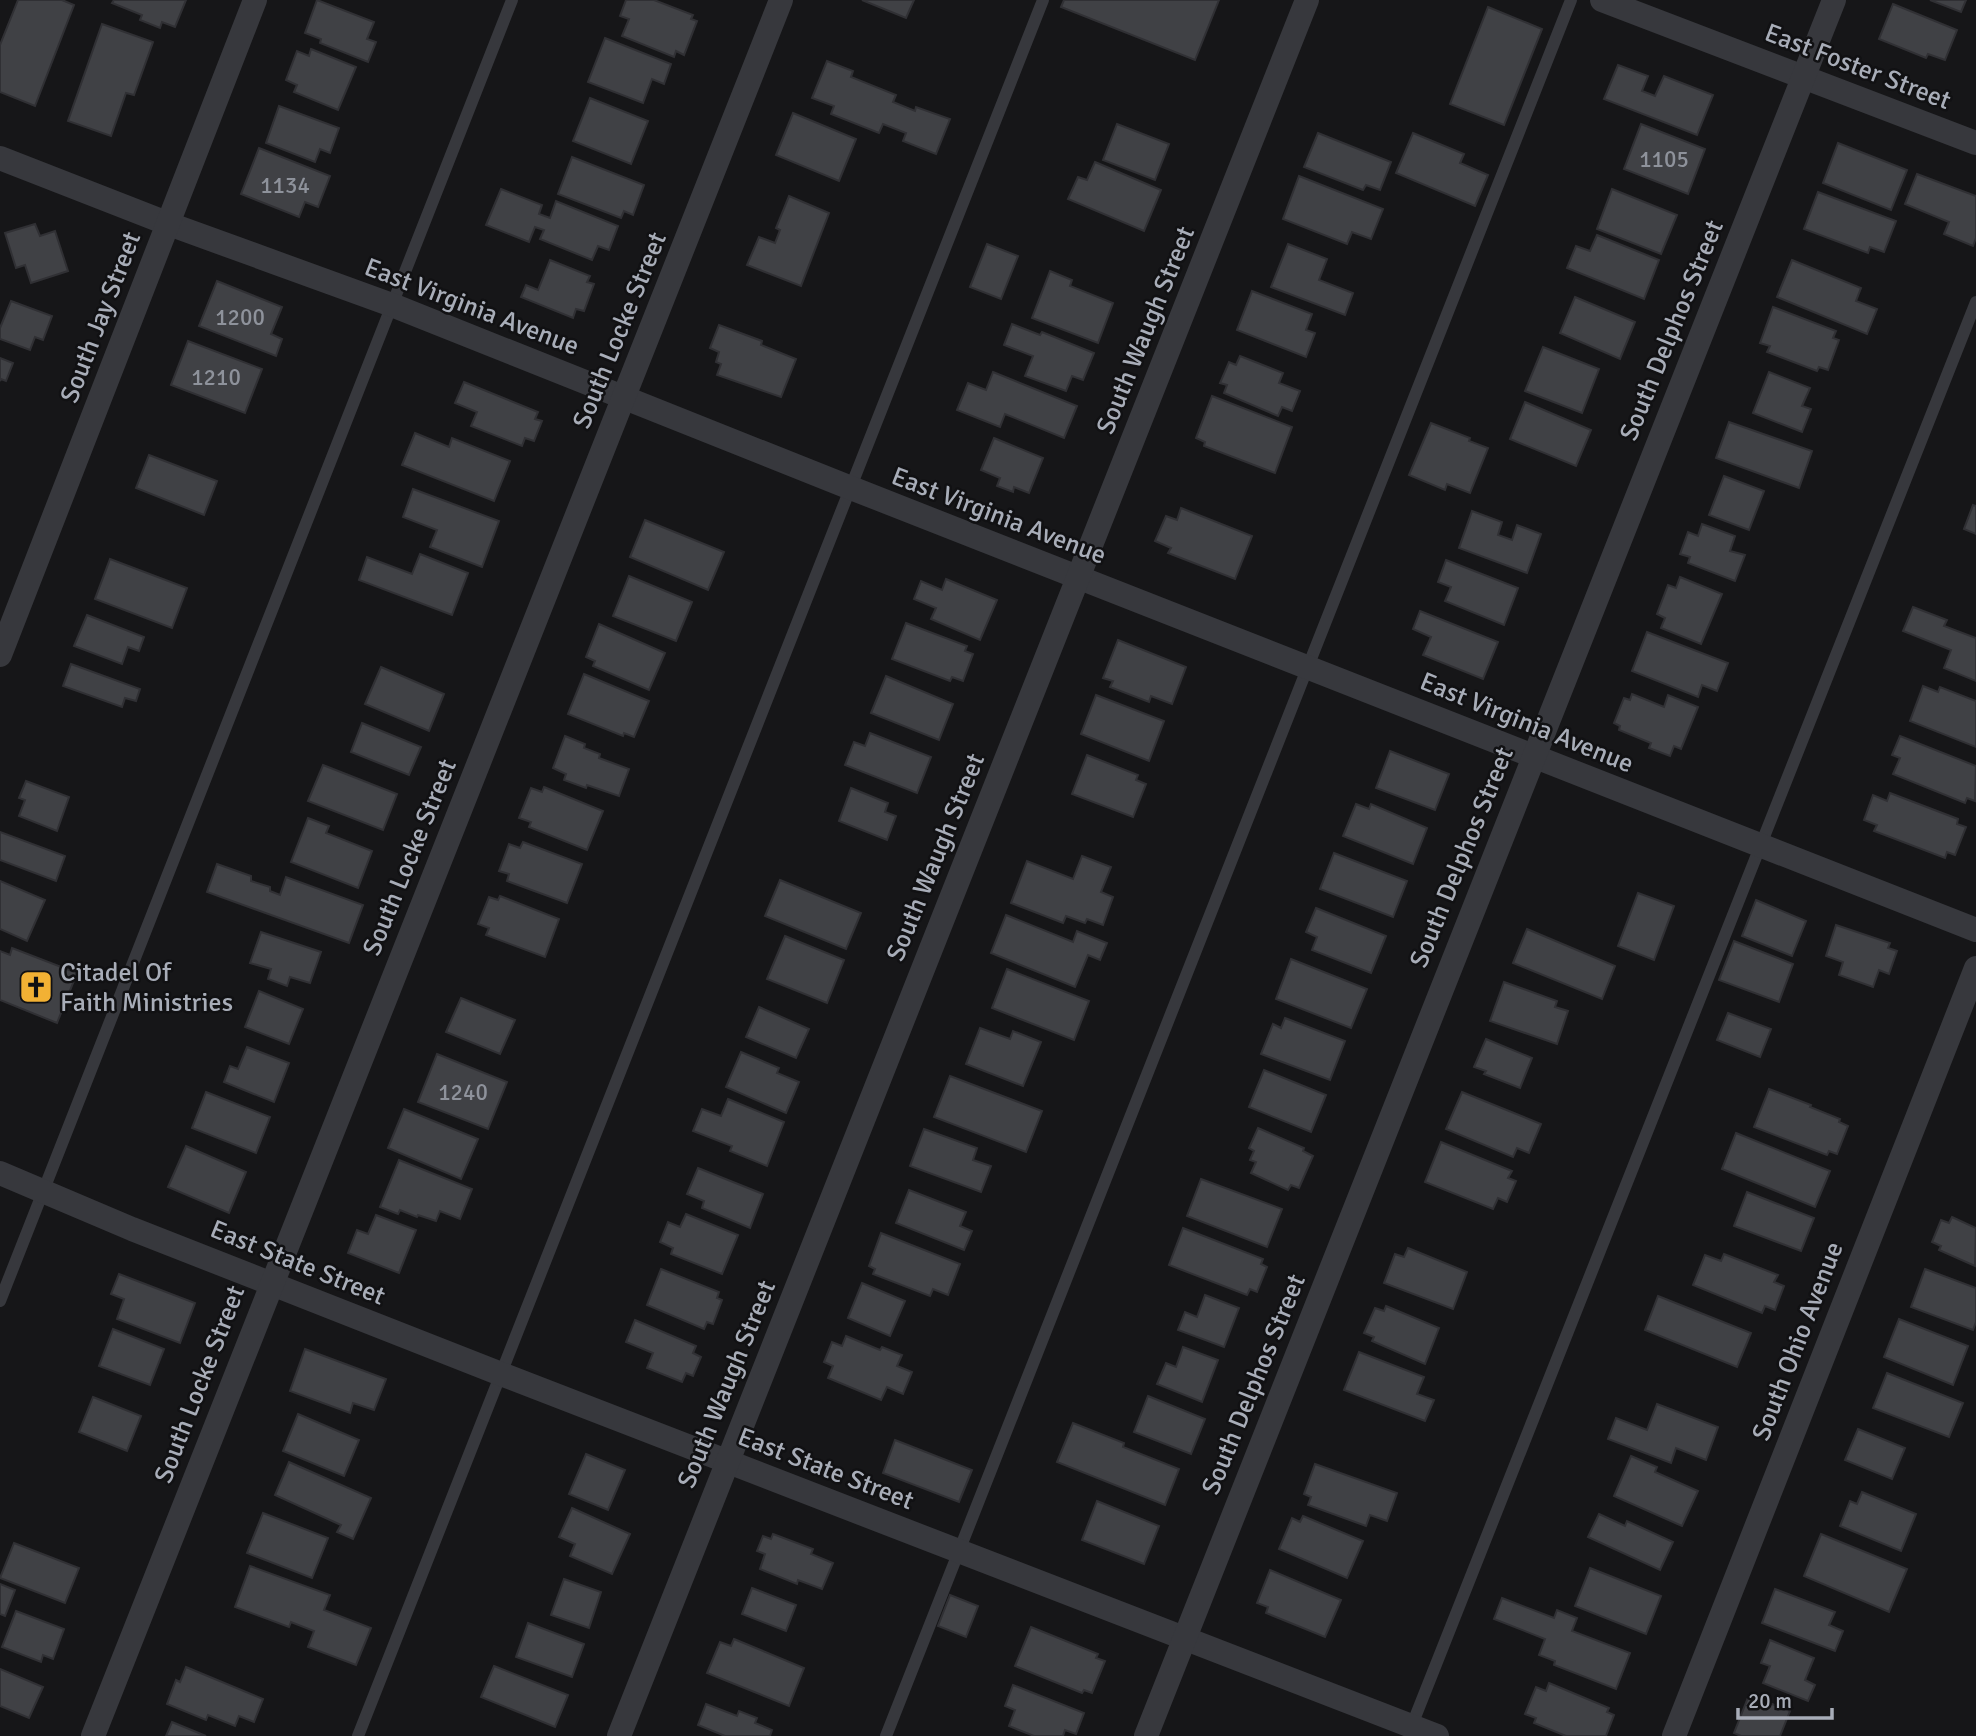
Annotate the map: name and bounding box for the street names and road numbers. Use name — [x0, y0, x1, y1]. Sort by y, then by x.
street label: East Foster Street — [1760, 17, 1955, 117]
street label: South Delphos Street — [1613, 215, 1731, 445]
street label: South Waugh Street — [1090, 222, 1202, 439]
street label: South Jay Street — [54, 227, 148, 407]
street label: South Locke Street — [566, 228, 674, 433]
street label: East Virginia Avenue — [360, 251, 584, 363]
street label: East Virginia Avenue — [887, 460, 1111, 572]
street label: East Virginia Avenue — [1415, 666, 1638, 780]
street label: South Delphos Street — [1403, 742, 1521, 972]
street label: South Waugh Street — [880, 749, 992, 966]
street label: South Locke Street — [356, 755, 464, 960]
street label: East State Street — [206, 1213, 390, 1313]
street label: South Ohio Avenue — [1745, 1238, 1851, 1445]
street label: South Delphos Street — [1195, 1269, 1313, 1499]
street label: South Waugh Street — [671, 1276, 783, 1493]
street label: South Locke Street — [148, 1281, 252, 1488]
street label: East State Street — [733, 1421, 918, 1517]

